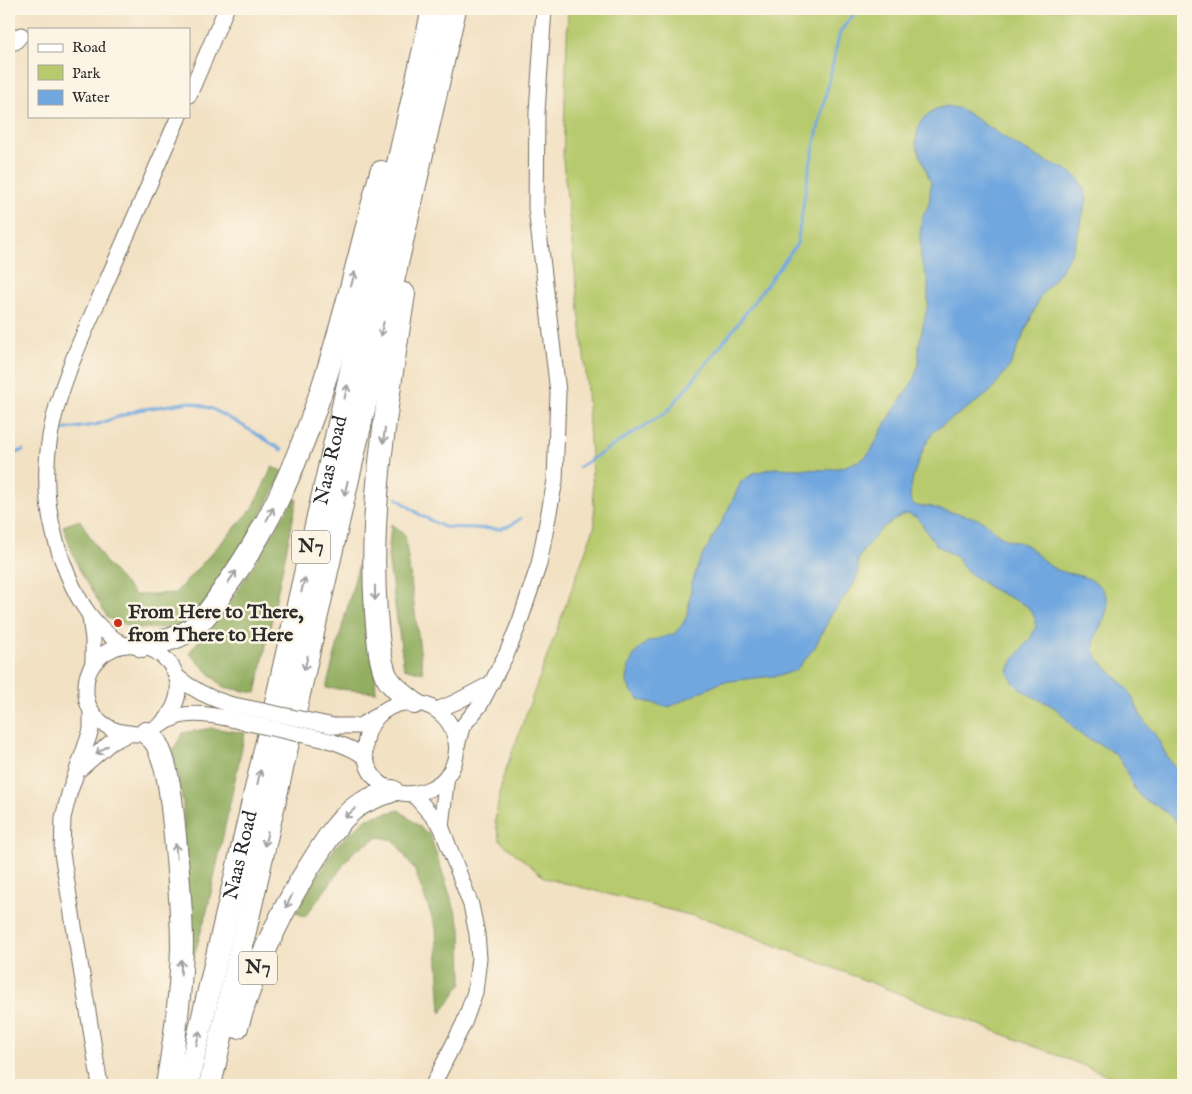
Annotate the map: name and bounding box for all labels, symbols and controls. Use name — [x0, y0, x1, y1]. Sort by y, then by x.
legend — [28, 28, 190, 118]
text: Road — [72, 38, 107, 57]
text: Park — [72, 64, 102, 83]
text: Water — [72, 88, 110, 107]
one-way arrow — [348, 272, 358, 288]
one-way arrow — [377, 321, 386, 337]
one-way arrow — [342, 385, 351, 401]
street label: Naas Road — [309, 413, 353, 507]
one-way arrow — [379, 428, 389, 444]
one-way arrow — [341, 479, 350, 495]
one-way arrow — [265, 507, 275, 522]
road number: N7 — [292, 530, 330, 564]
one-way arrow — [227, 570, 237, 584]
one-way arrow — [299, 577, 308, 593]
one-way arrow — [370, 585, 380, 601]
place label: From Here to There, from There to Here — [128, 600, 304, 648]
marker: From Here to There, from There to Here — [112, 617, 124, 629]
one-way arrow — [301, 655, 310, 671]
one-way arrow — [96, 744, 109, 755]
one-way arrow — [255, 770, 264, 786]
street label: Naas Road — [218, 808, 263, 902]
one-way arrow — [343, 808, 356, 819]
one-way arrow — [261, 830, 270, 846]
one-way arrow — [171, 843, 181, 859]
one-way arrow — [284, 893, 293, 908]
road number: N7 — [239, 951, 277, 984]
one-way arrow — [176, 960, 186, 976]
one-way arrow — [194, 1030, 203, 1046]

